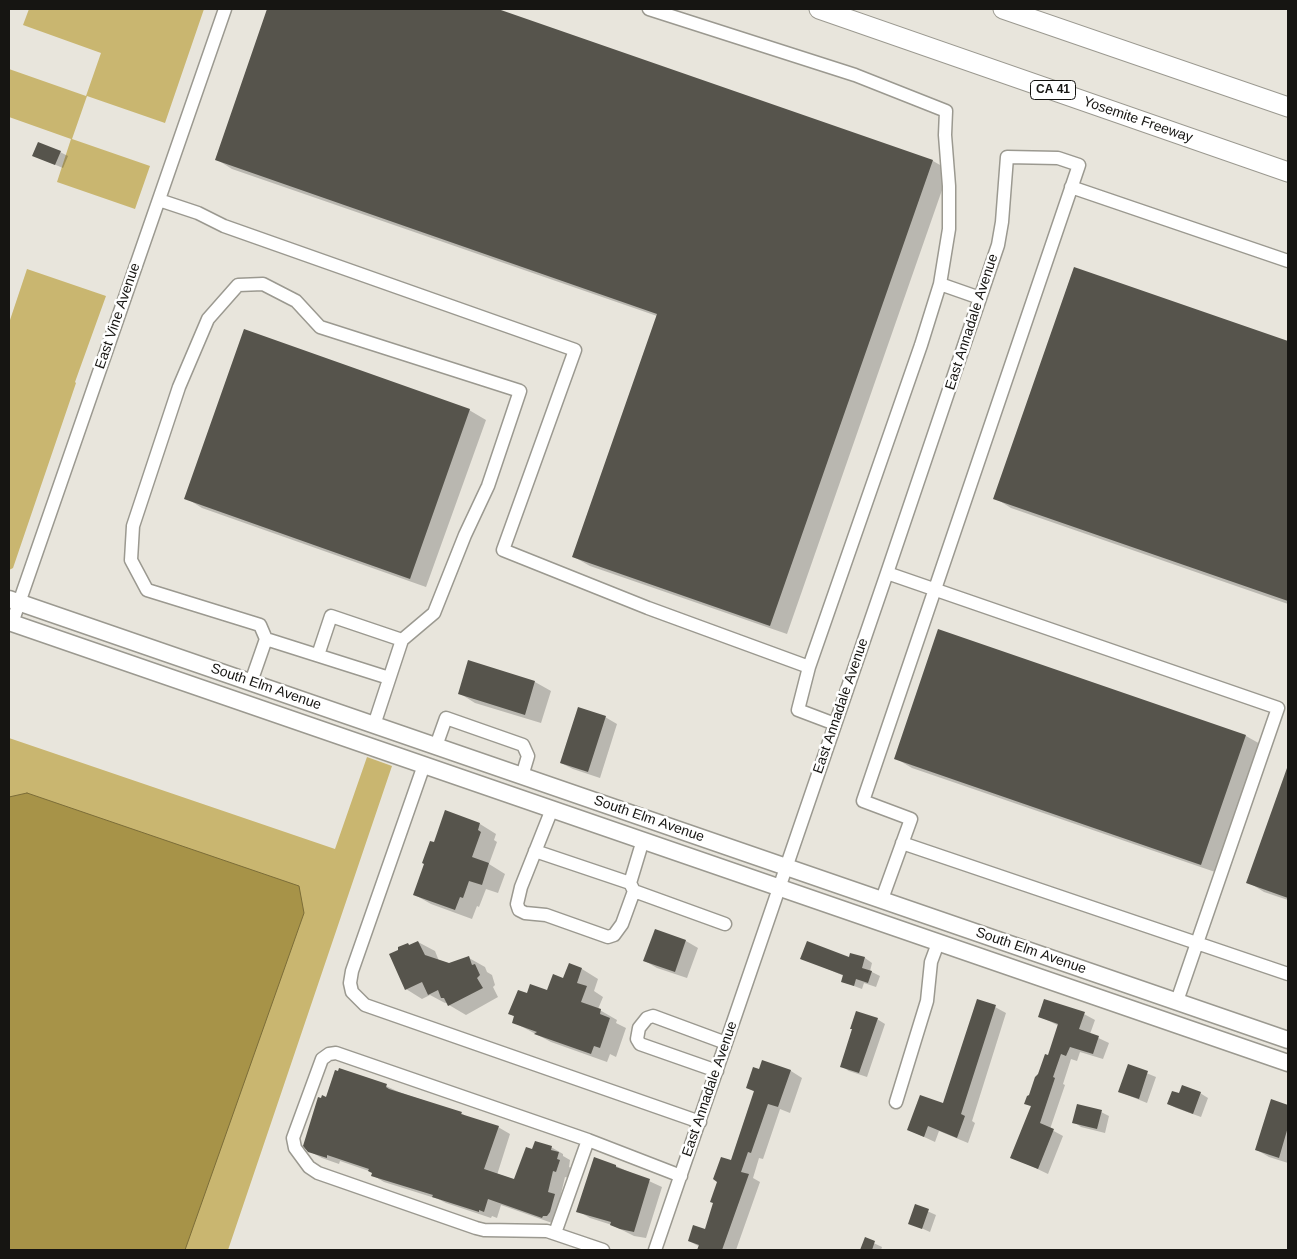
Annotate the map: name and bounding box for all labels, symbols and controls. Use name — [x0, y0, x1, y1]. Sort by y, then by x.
road number: CA 41 — [1030, 80, 1076, 100]
street label: Yosemite Freeway — [1081, 93, 1195, 147]
street label: East Annadale Avenue — [942, 252, 1002, 392]
street label: East Vine Avenue — [92, 261, 144, 371]
street label: East Annadale Avenue — [810, 636, 872, 776]
street label: South Elm Avenue — [209, 660, 323, 714]
street label: South Elm Avenue — [592, 792, 706, 846]
street label: South Elm Avenue — [974, 924, 1088, 978]
street label: East Annadale Avenue — [679, 1019, 741, 1159]

